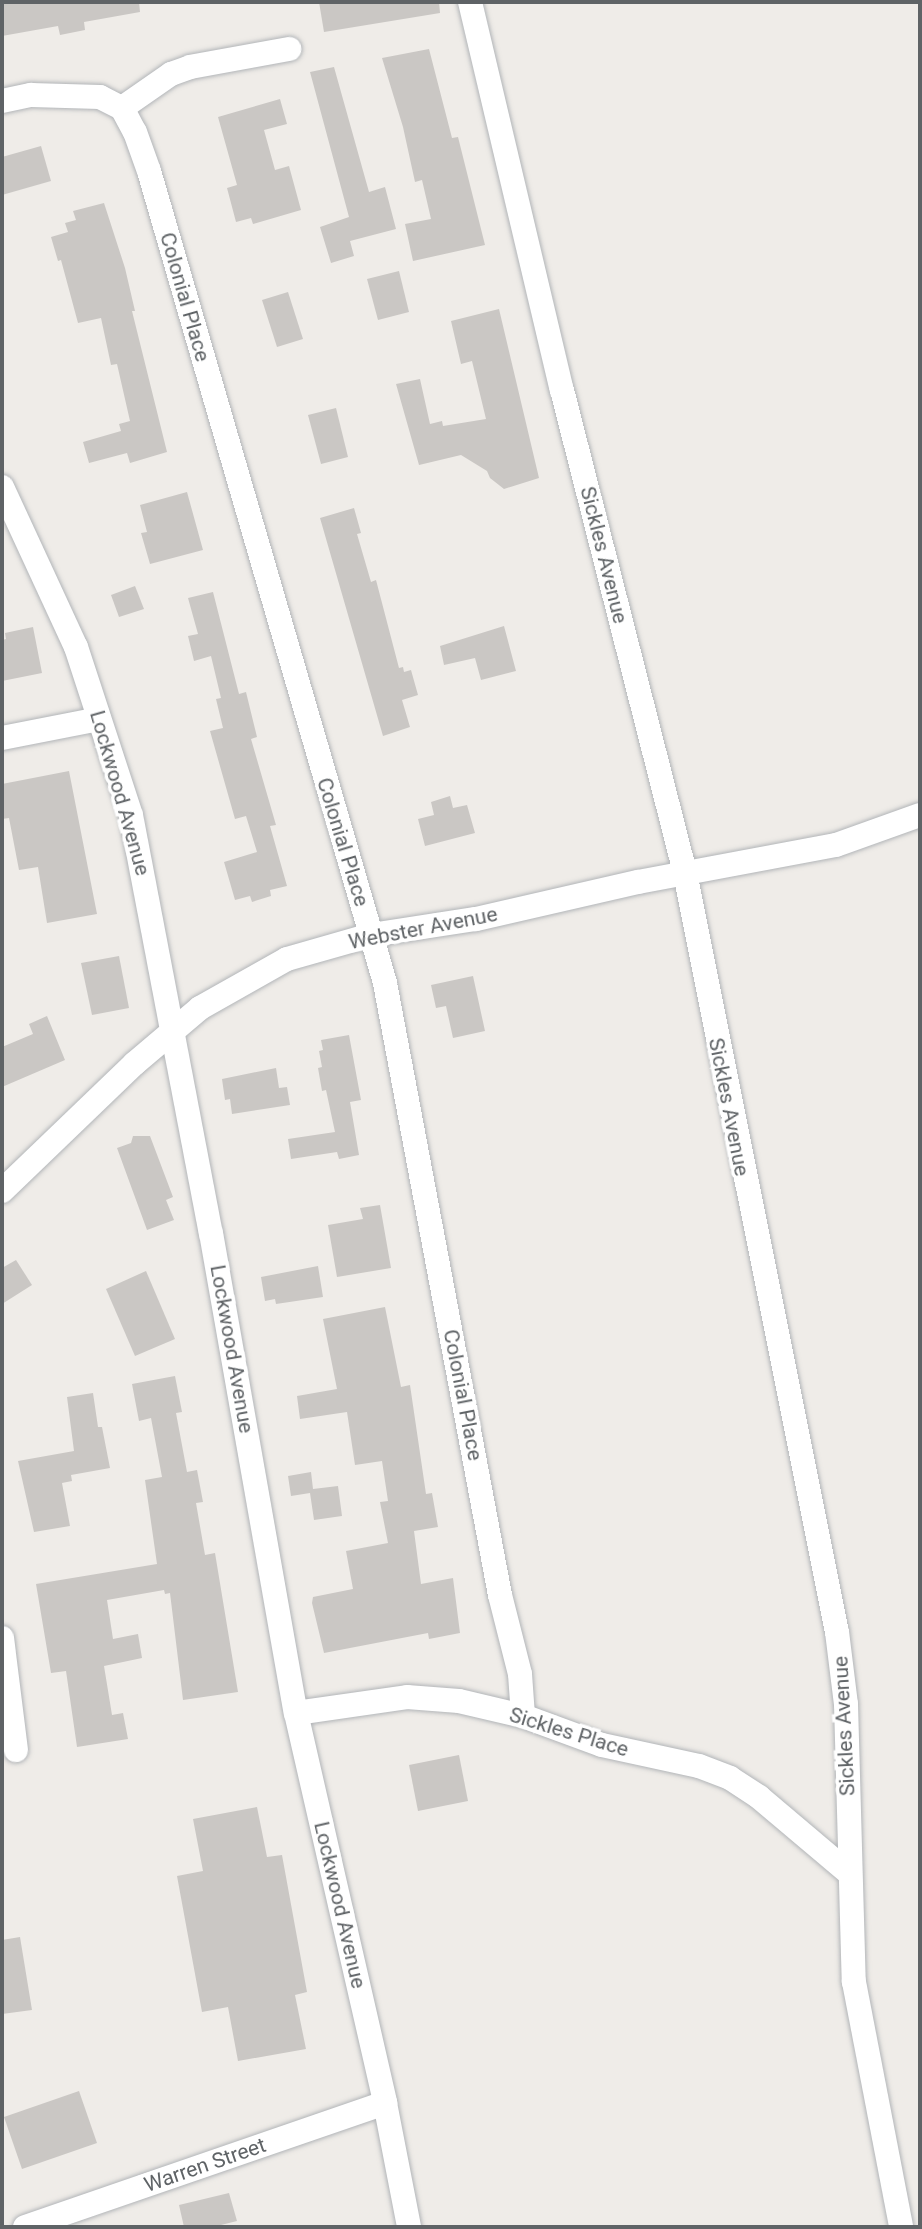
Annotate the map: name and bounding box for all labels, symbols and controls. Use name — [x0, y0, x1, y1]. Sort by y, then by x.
street label: Colonial Place — [155, 230, 215, 364]
street label: Sickles Avenue — [575, 484, 633, 626]
street label: Lockwood Avenue — [84, 708, 156, 878]
street label: Colonial Place — [311, 775, 375, 909]
street label: Webster Avenue — [346, 901, 500, 955]
street label: Sickles Avenue — [703, 1036, 755, 1178]
street label: Lockwood Avenue — [205, 1263, 259, 1435]
street label: Colonial Place — [438, 1327, 488, 1463]
street label: Sickles Avenue — [828, 1655, 860, 1797]
street label: Sickles Place — [506, 1702, 632, 1762]
street label: Lockwood Avenue — [309, 1819, 371, 1991]
street label: Warren Street — [141, 2132, 269, 2198]

